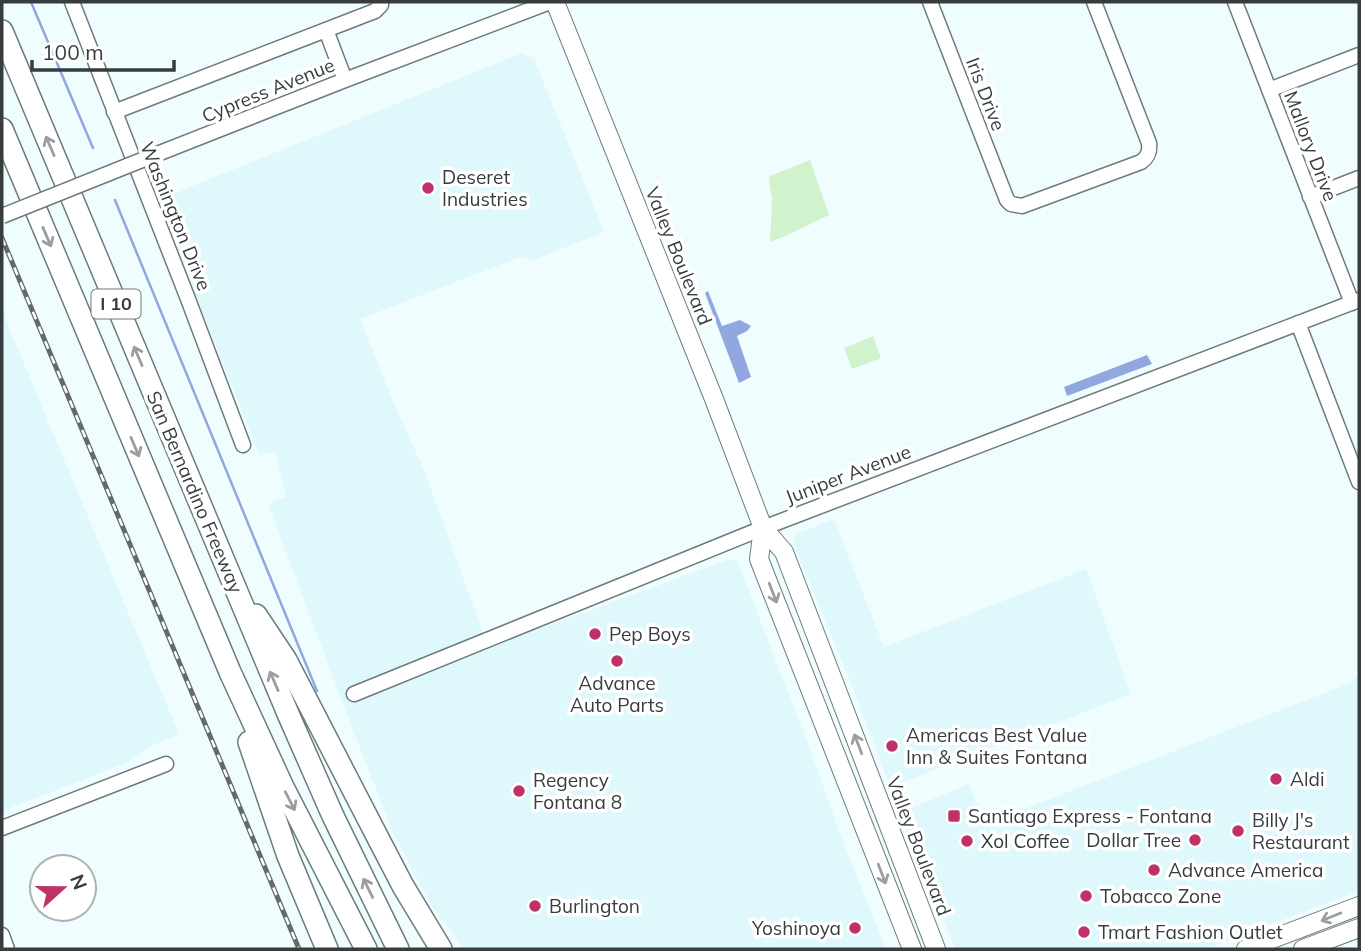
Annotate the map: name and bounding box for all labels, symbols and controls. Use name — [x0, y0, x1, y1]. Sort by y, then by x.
scale bar — [32, 28, 173, 72]
text: 100 m — [42, 39, 104, 65]
street label: Cypress Avenue — [198, 52, 338, 128]
street label: Iris Drive — [961, 54, 1011, 134]
street label: Mallory Drive — [1279, 88, 1343, 204]
one-way arrow — [43, 136, 56, 158]
street label: Washington Drive — [135, 138, 217, 294]
place label: Deseret Industries — [442, 165, 528, 211]
marker: Deseret Industries — [420, 180, 436, 196]
street label: Valley Boulevard — [640, 183, 718, 329]
one-way arrow — [41, 226, 54, 247]
road number: I 10 — [92, 290, 140, 318]
one-way arrow — [130, 346, 143, 368]
street label: San Bernardino Freeway — [142, 387, 248, 597]
one-way arrow — [129, 436, 142, 457]
street label: Juniper Avenue — [782, 439, 914, 509]
one-way arrow — [767, 582, 780, 604]
place label: Pep Boys — [609, 622, 691, 646]
marker: Pep Boys — [587, 626, 603, 642]
marker: Advance Auto Parts — [609, 653, 625, 669]
one-way arrow — [267, 671, 280, 692]
place label: Advance Auto Parts — [570, 671, 664, 717]
place label: Americas Best Value Inn & Suites Fontana — [906, 723, 1087, 769]
one-way arrow — [850, 733, 863, 755]
marker: Americas Best Value Inn & Suites Fontana — [884, 738, 900, 754]
place label: Aldi — [1290, 767, 1324, 791]
place label: Regency Fontana 8 — [533, 768, 622, 814]
marker: Aldi — [1268, 771, 1284, 787]
street label: Valley Boulevard — [881, 773, 957, 919]
marker: Regency Fontana 8 — [511, 783, 527, 799]
one-way arrow — [283, 790, 297, 810]
place label: Santiago Express - Fontana — [968, 804, 1212, 828]
marker: Santiago Express - Fontana — [946, 808, 962, 824]
place label: Billy J's Restaurant — [1252, 808, 1350, 854]
marker: Billy J's Restaurant — [1230, 823, 1246, 839]
place label: Dollar Tree — [1086, 828, 1181, 852]
place label: Xol Coffee — [981, 829, 1070, 853]
marker: Dollar Tree — [1187, 832, 1203, 848]
marker: Xol Coffee — [959, 833, 975, 849]
north arrow — [28, 853, 98, 923]
place label: Advance America — [1168, 858, 1323, 882]
marker: Advance America — [1146, 862, 1162, 878]
one-way arrow — [877, 863, 890, 885]
text: N — [65, 871, 93, 893]
one-way arrow — [360, 878, 374, 899]
place label: Tobacco Zone — [1100, 884, 1221, 908]
marker: Tobacco Zone — [1078, 888, 1094, 904]
place label: Burlington — [549, 894, 640, 918]
marker: Burlington — [527, 898, 543, 914]
one-way arrow — [1321, 911, 1343, 924]
place label: Yoshinoya — [751, 916, 841, 940]
marker: Yoshinoya — [847, 920, 863, 936]
place label: Tmart Fashion Outlet — [1098, 920, 1283, 944]
marker: Tmart Fashion Outlet — [1076, 924, 1092, 940]

